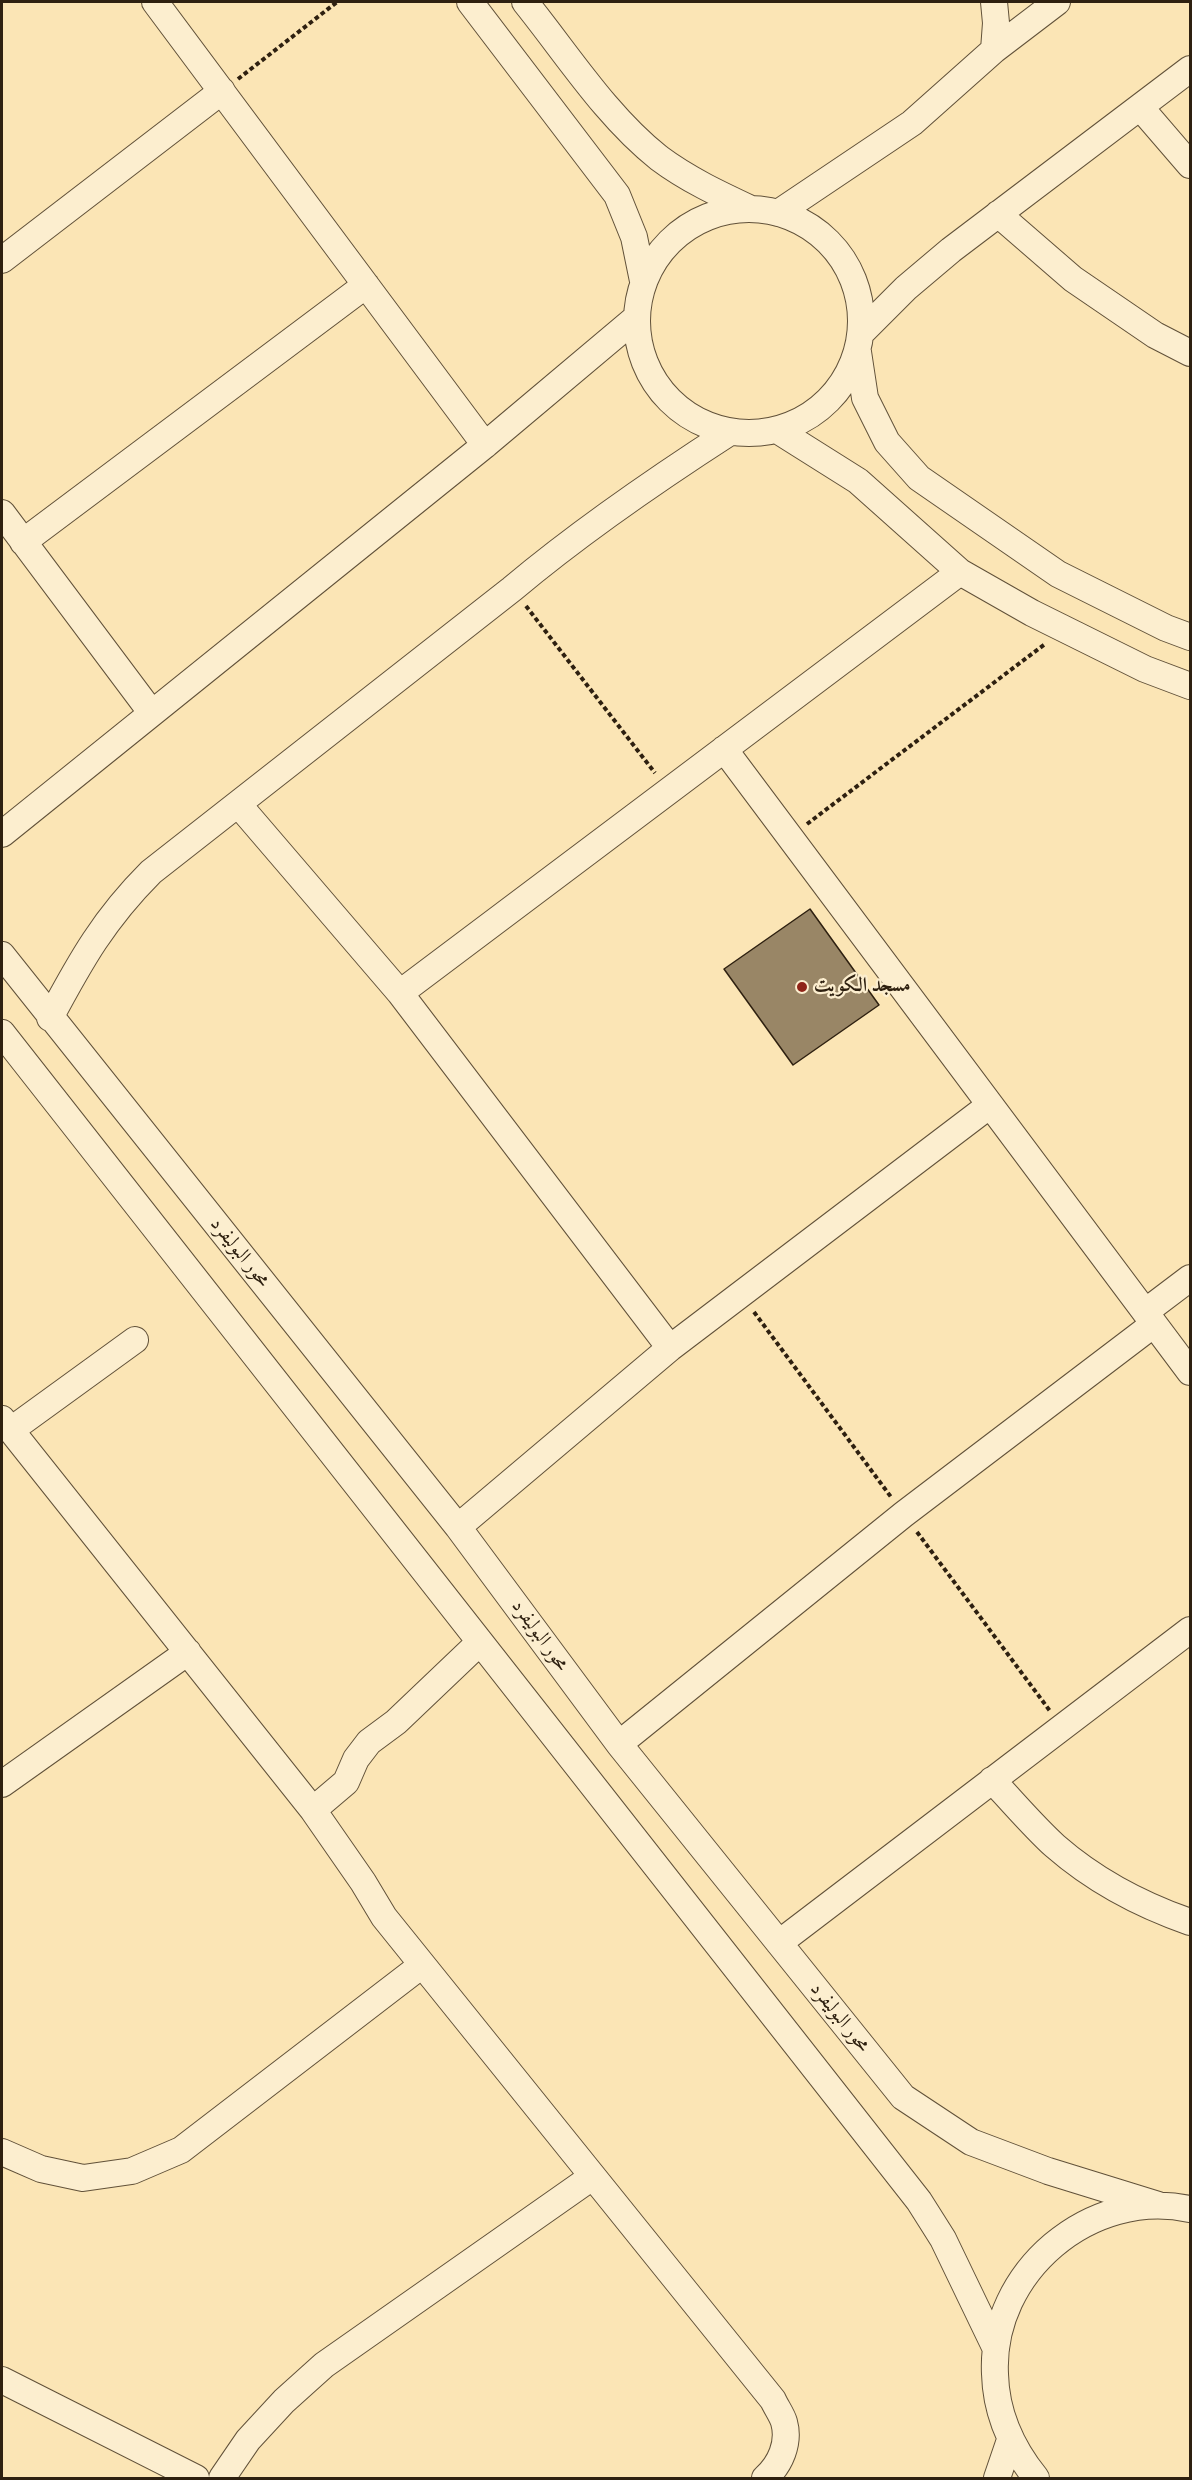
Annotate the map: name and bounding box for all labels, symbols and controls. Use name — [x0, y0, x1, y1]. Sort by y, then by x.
place label: مسجد الكويت — [814, 975, 911, 999]
marker: مسجد الكويت — [795, 980, 809, 994]
street label: محور البوليفرد — [204, 1213, 274, 1293]
street label: محور البوليفرد — [505, 1596, 573, 1676]
street label: محور البوليفرد — [804, 1978, 874, 2058]

